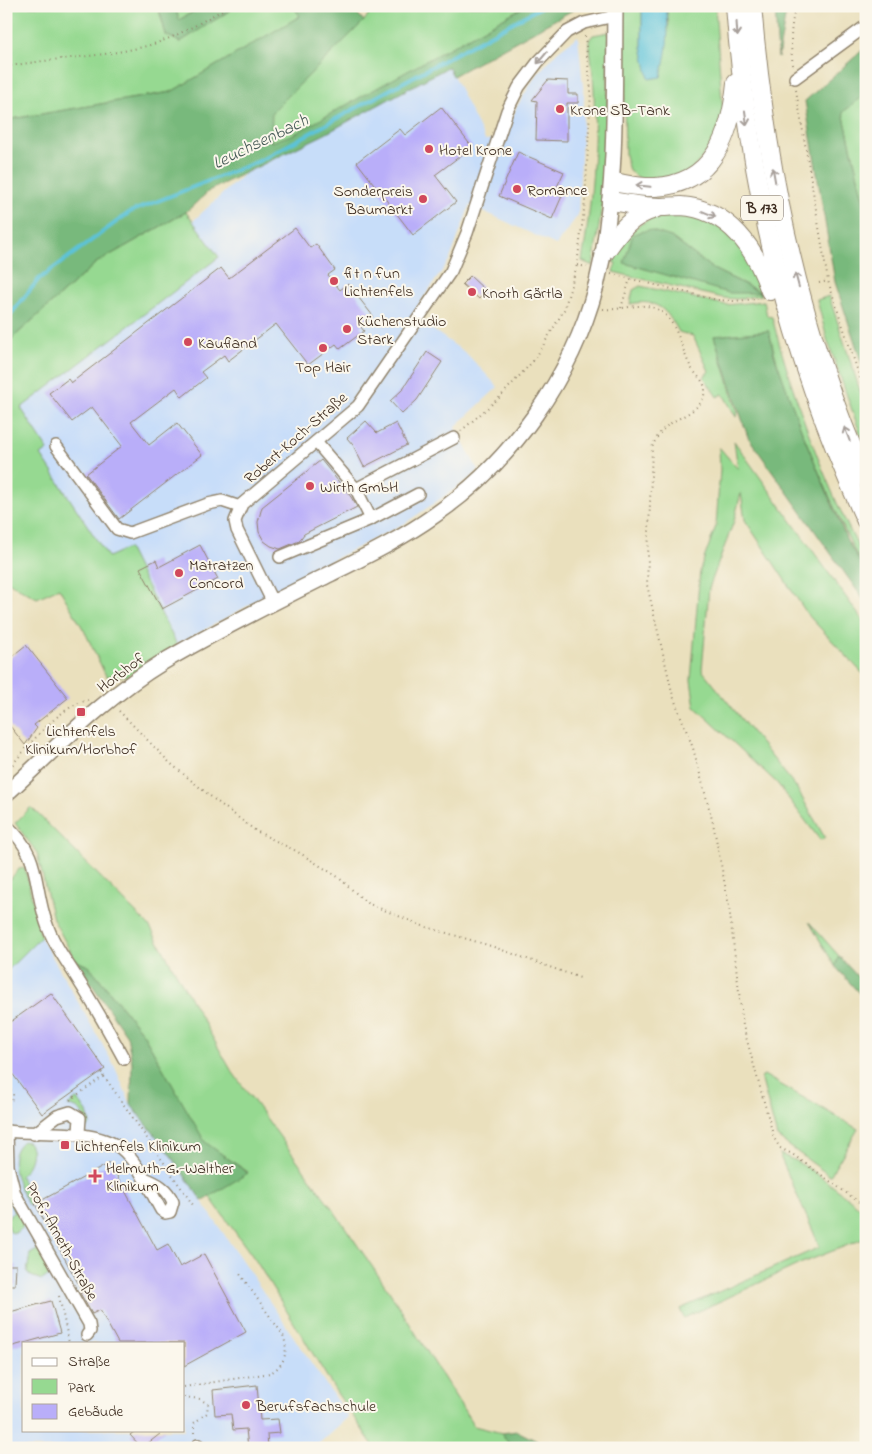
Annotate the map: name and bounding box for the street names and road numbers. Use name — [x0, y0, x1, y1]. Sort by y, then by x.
road number: B 173 — [741, 196, 783, 220]
street label: Robert-Koch-Straße — [239, 386, 354, 490]
street label: Horbhof — [92, 647, 150, 699]
street label: Prof.-Arneth-Straße — [19, 1178, 104, 1306]

